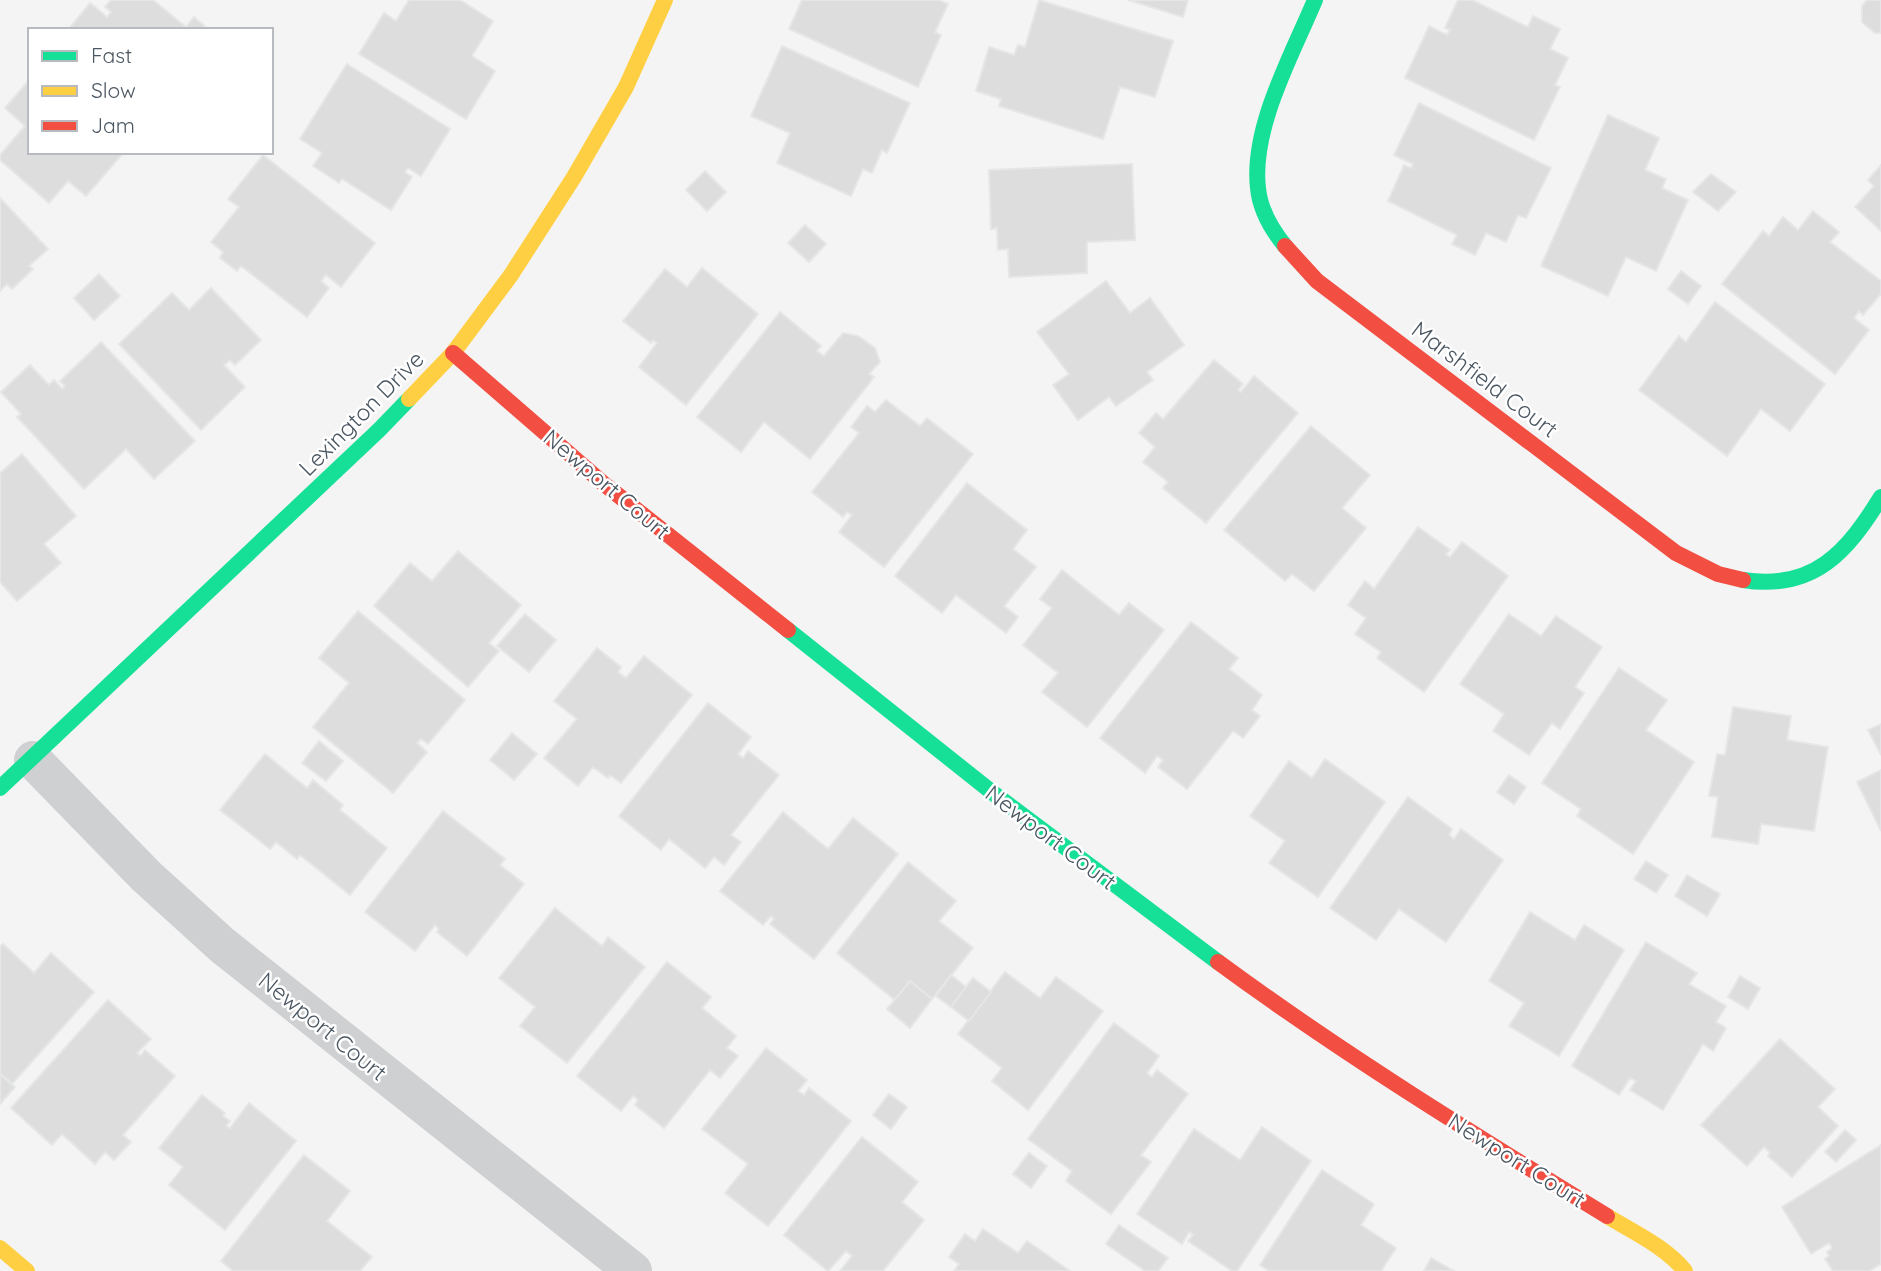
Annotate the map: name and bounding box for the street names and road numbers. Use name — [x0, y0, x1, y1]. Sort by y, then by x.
street label: Marshfield Court — [1406, 315, 1564, 444]
street label: Lexington Drive — [292, 344, 430, 482]
street label: Newport Court — [538, 423, 676, 546]
street label: Newport Court — [980, 778, 1122, 896]
street label: Newport Court — [253, 966, 393, 1087]
street label: Newport Court — [1443, 1106, 1591, 1214]

